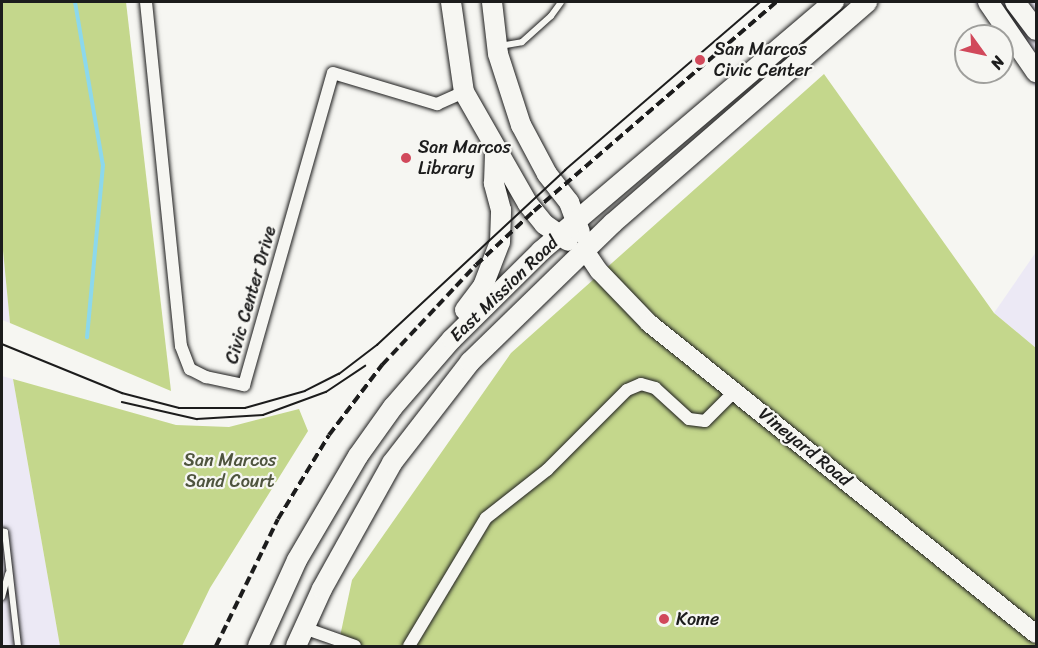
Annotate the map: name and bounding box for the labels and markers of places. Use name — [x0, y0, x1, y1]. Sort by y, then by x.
place label: San Marcos Civic Center — [714, 39, 812, 82]
marker: San Marcos Civic Center — [691, 51, 709, 69]
place label: San Marcos Library — [418, 137, 509, 180]
marker: San Marcos Library — [399, 151, 413, 165]
place label: Kome — [676, 608, 719, 630]
marker: Kome — [657, 612, 671, 626]

